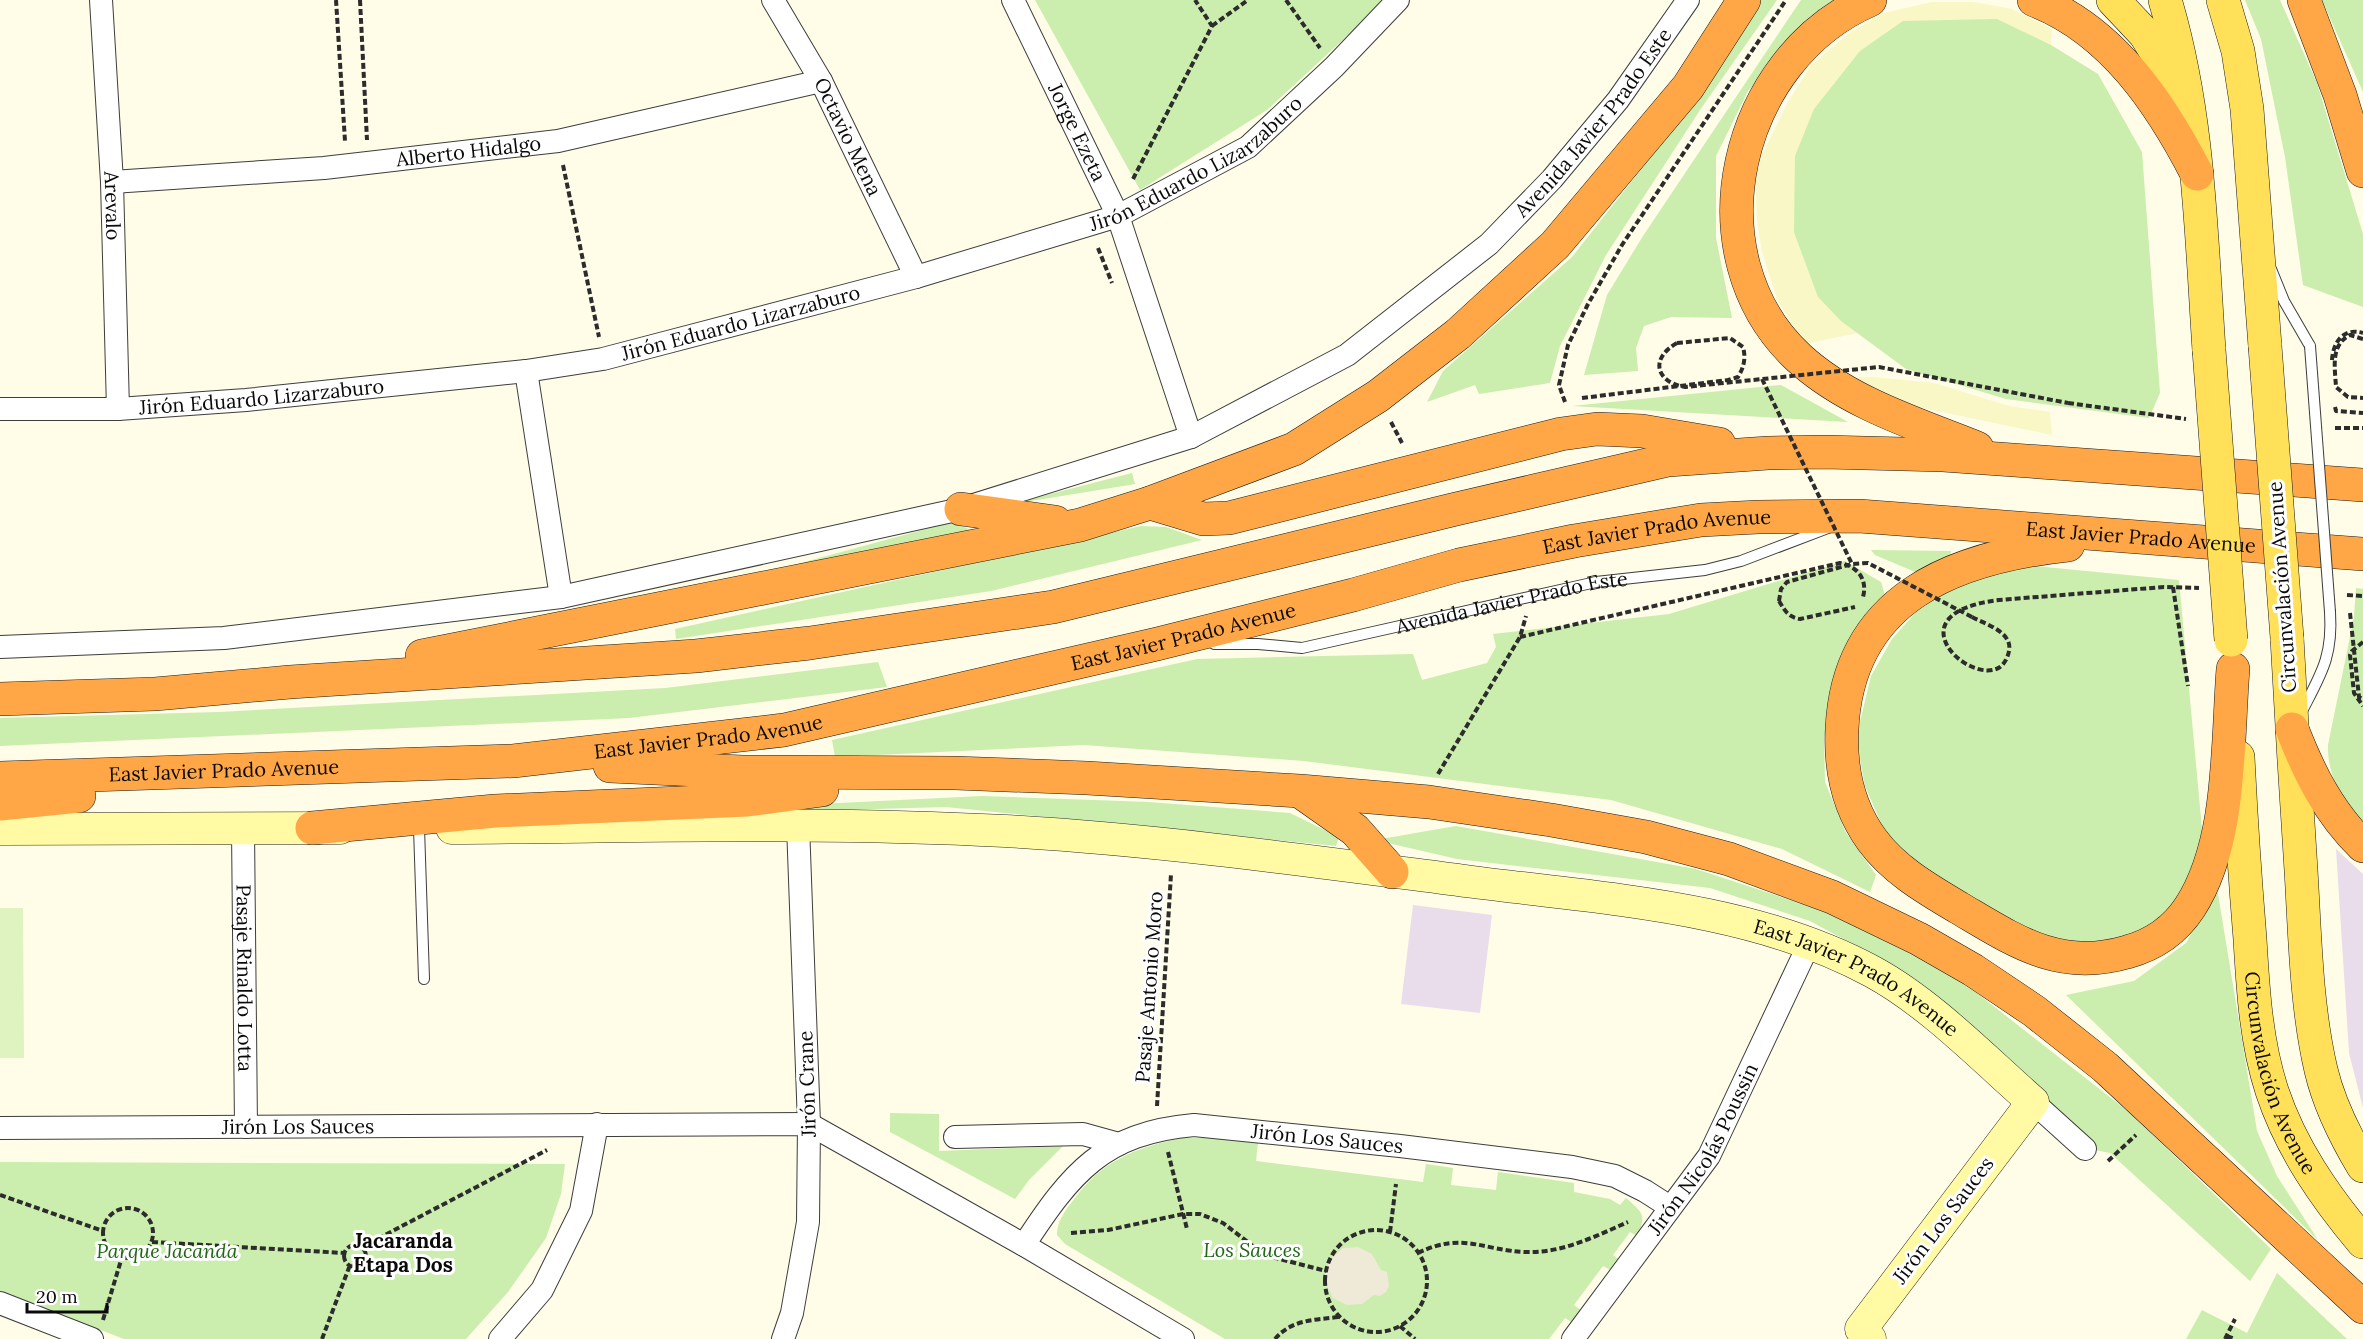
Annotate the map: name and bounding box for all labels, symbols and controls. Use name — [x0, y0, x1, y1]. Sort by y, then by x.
street label: Avenida Javier Prado Este — [1508, 23, 1677, 223]
street label: Octavio Mena — [809, 73, 888, 200]
street label: Jorge Ezeta — [1043, 78, 1112, 185]
street label: Jirón Eduardo Lizarzaburo — [1085, 90, 1307, 236]
street label: Alberto Hidalgo — [394, 130, 542, 172]
street label: Arevalo — [99, 169, 127, 241]
street label: Jirón Eduardo Lizarzaburo — [618, 279, 863, 366]
street label: Jirón Eduardo Lizarzaburo — [137, 373, 385, 420]
street label: Circunvalación Avenue — [2262, 480, 2301, 694]
street label: East Javier Prado Avenue — [1540, 504, 1771, 559]
street label: East Javier Prado Avenue — [2025, 516, 2257, 558]
street label: Avenida Javier Prado Este — [1392, 566, 1629, 639]
street label: East Javier Prado Avenue — [1068, 597, 1298, 676]
street label: East Javier Prado Avenue — [592, 708, 825, 764]
street label: East Javier Prado Avenue — [108, 754, 340, 786]
street label: Pasaje Rinaldo Lotta — [232, 884, 258, 1072]
street label: Pasaje Antonio Moro — [1129, 890, 1168, 1084]
street label: East Javier Prado Avenue — [1751, 913, 1964, 1042]
street label: Circunvalación Avenue — [2240, 971, 2322, 1179]
street label: Jirón Crane — [792, 1030, 821, 1139]
street label: Jirón Nicolás Poussin — [1641, 1059, 1763, 1240]
street label: Jirón Los Sauces — [221, 1113, 374, 1139]
street label: Jirón Los Sauces — [1249, 1118, 1404, 1158]
street label: Jirón Los Sauces — [1886, 1151, 1999, 1289]
district label: Jacaranda Etapa Dos — [353, 1227, 453, 1278]
park label: Los Sauces — [1203, 1237, 1301, 1262]
park label: Parque Jacanda — [96, 1238, 238, 1263]
scale bar — [27, 1276, 106, 1314]
text: 20 m — [36, 1285, 78, 1308]

